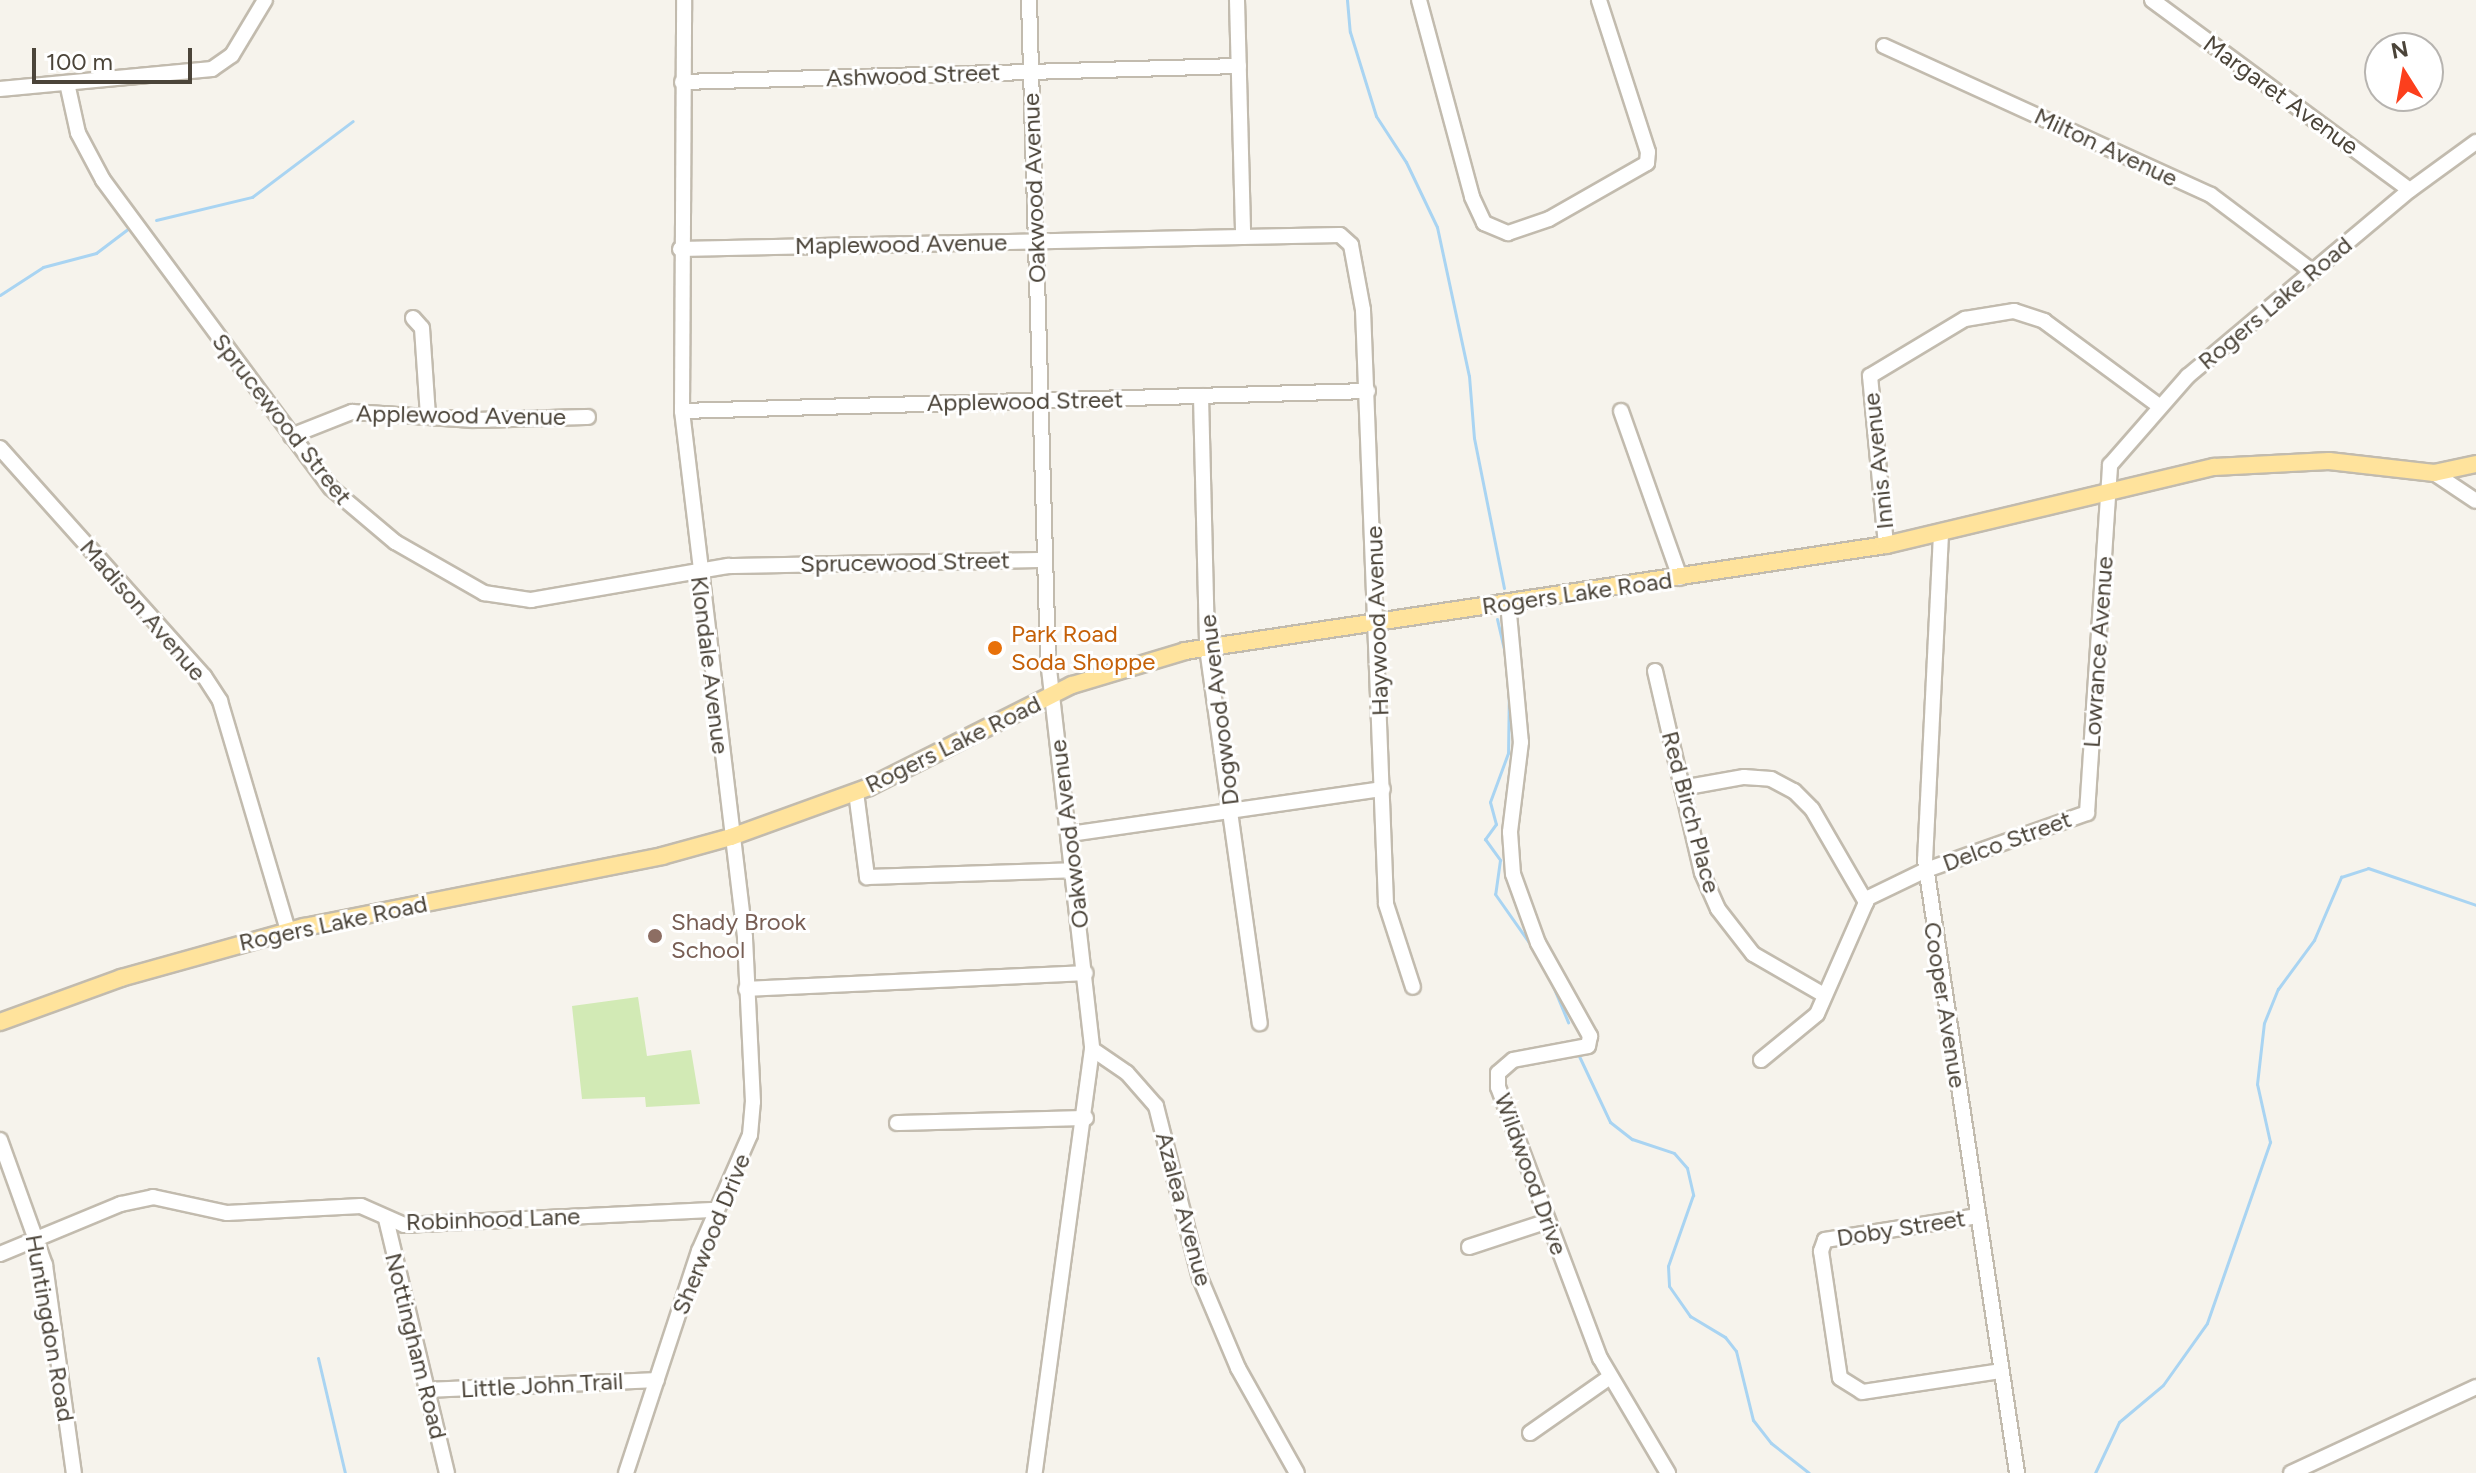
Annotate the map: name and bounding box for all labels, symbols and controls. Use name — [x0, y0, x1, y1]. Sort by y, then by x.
street label: Margaret Avenue — [2198, 29, 2364, 161]
scale bar — [36, 32, 196, 82]
north arrow — [2364, 32, 2444, 112]
text: N — [2389, 35, 2411, 65]
text: 100 m — [46, 47, 113, 76]
street label: Ashwood Street — [825, 58, 1001, 92]
street label: Oakwood Avenue — [1016, 93, 1052, 283]
street label: Milton Avenue — [2030, 101, 2182, 193]
street label: Maplewood Avenue — [795, 228, 1007, 260]
street label: Rogers Lake Road — [2192, 230, 2358, 376]
street label: Sprucewood Street — [206, 327, 358, 511]
street label: Applewood Street — [927, 385, 1123, 417]
street label: Innis Avenue — [1857, 391, 1899, 531]
street label: Applewood Avenue — [356, 399, 566, 431]
street label: Haywood Avenue — [1359, 525, 1395, 717]
street label: Madison Avenue — [74, 533, 212, 687]
street label: Sprucewood Street — [800, 546, 1010, 578]
street label: Lowrance Avenue — [2077, 555, 2119, 749]
street label: Rogers Lake Road — [1480, 565, 1674, 621]
street label: Klondale Avenue — [685, 574, 735, 756]
street label: Dogwood Avenue — [1193, 613, 1245, 807]
place label: Park Road Soda Shoppe — [1011, 620, 1155, 676]
marker: Park Road Soda Shoppe — [986, 639, 1004, 657]
street label: Rogers Lake Road — [861, 689, 1045, 799]
street label: Red Birch Place — [1656, 728, 1726, 896]
street label: Oakwood Avenue — [1043, 738, 1095, 930]
street label: Delco Street — [1939, 804, 2075, 878]
street label: Rogers Lake Road — [236, 889, 430, 957]
place label: Shady Brook School — [671, 908, 806, 964]
street label: Cooper Avenue — [1918, 920, 1972, 1090]
marker: Shady Brook School — [646, 927, 664, 945]
street label: Wildwood Drive — [1488, 1089, 1574, 1259]
street label: Azalea Avenue — [1150, 1129, 1218, 1289]
street label: Sherwood Drive — [666, 1149, 756, 1319]
street label: Robinhood Lane — [405, 1202, 581, 1236]
street label: Doby Street — [1835, 1204, 1967, 1252]
street label: Huntingdon Road — [19, 1232, 81, 1424]
street label: Nottingham Road — [379, 1250, 453, 1442]
street label: Little John Trail — [460, 1366, 624, 1404]

